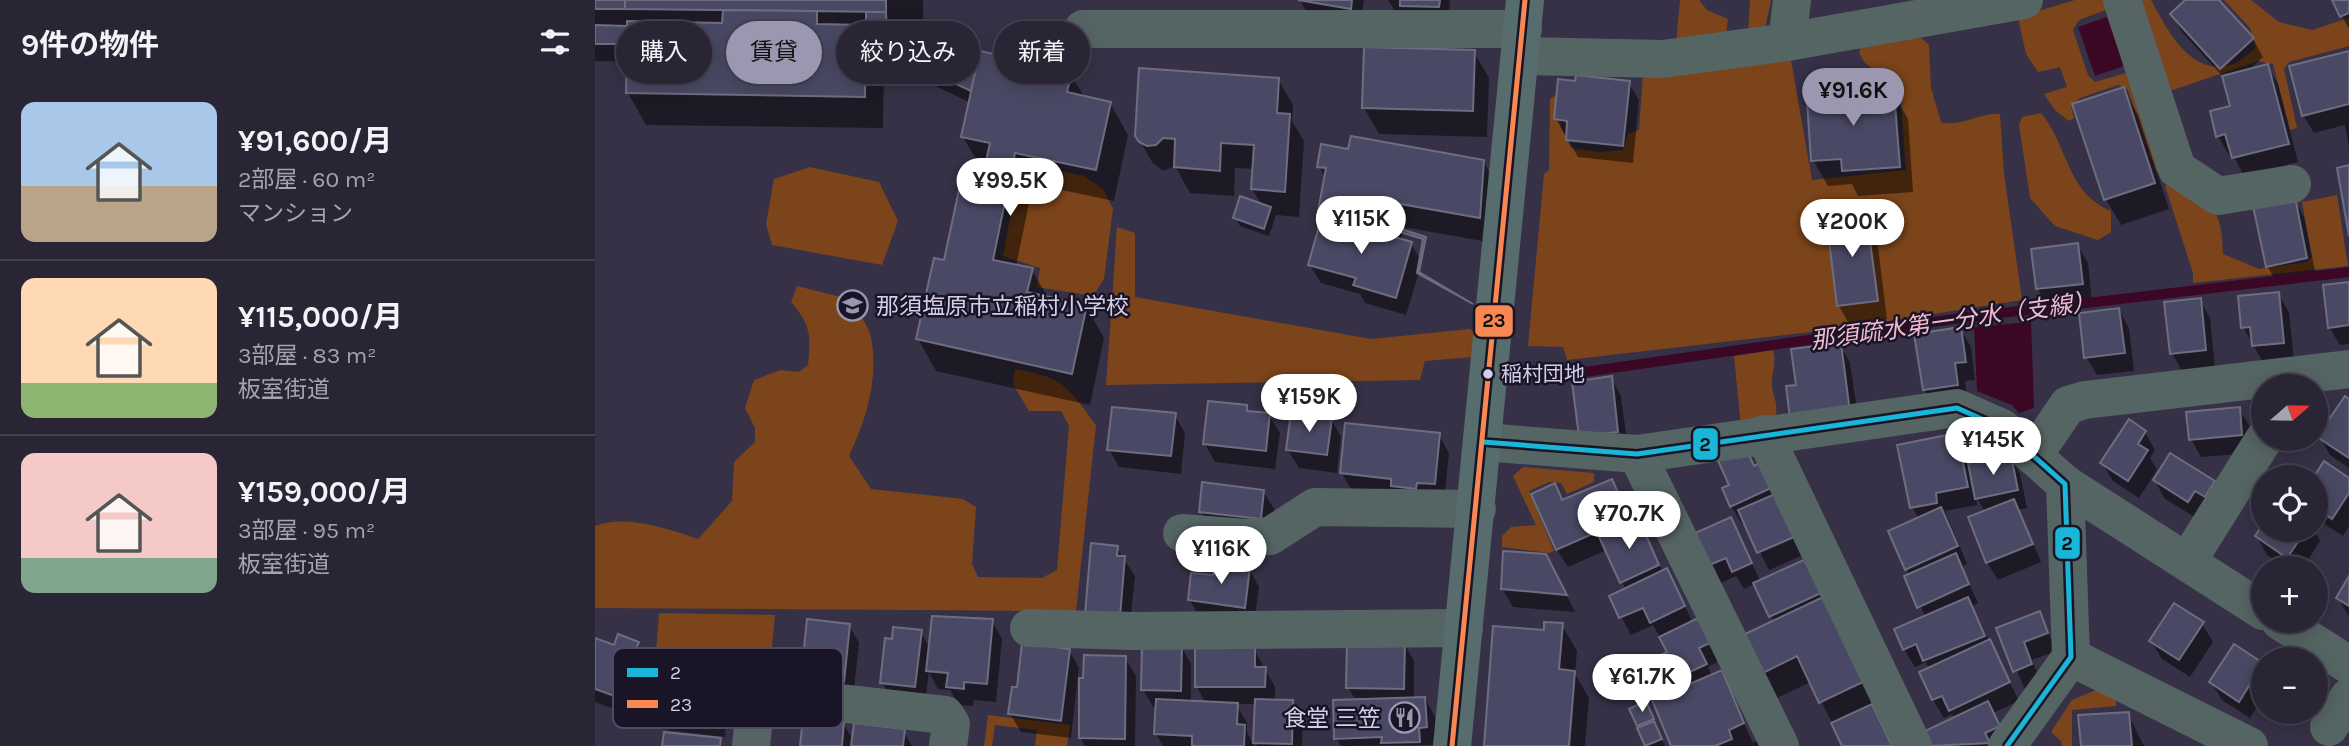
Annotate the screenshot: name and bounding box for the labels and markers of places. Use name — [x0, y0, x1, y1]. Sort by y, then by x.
pin: ¥91.6K — [1796, 68, 1910, 128]
pin: ¥99.5K — [953, 158, 1067, 218]
pin: ¥115K — [1312, 196, 1410, 256]
pin: ¥200K — [1803, 200, 1901, 259]
school or university icon: 那須塩原市立稲村小学校 — [836, 289, 870, 323]
place label: 那須塩原市立稲村小学校 — [876, 293, 1129, 320]
place label: 稲村団地 — [1501, 362, 1585, 386]
marker: 稲村団地 — [1481, 367, 1495, 381]
pin: ¥159K — [1260, 374, 1358, 434]
pin: ¥145K — [1944, 418, 2042, 477]
pin: ¥70.7K — [1572, 491, 1686, 551]
pin: ¥116K — [1172, 526, 1270, 586]
pin: ¥61.7K — [1585, 654, 1699, 714]
restaurant icon: 食堂 三笠 — [1387, 701, 1421, 735]
place label: 食堂 三笠 — [1284, 705, 1381, 732]

